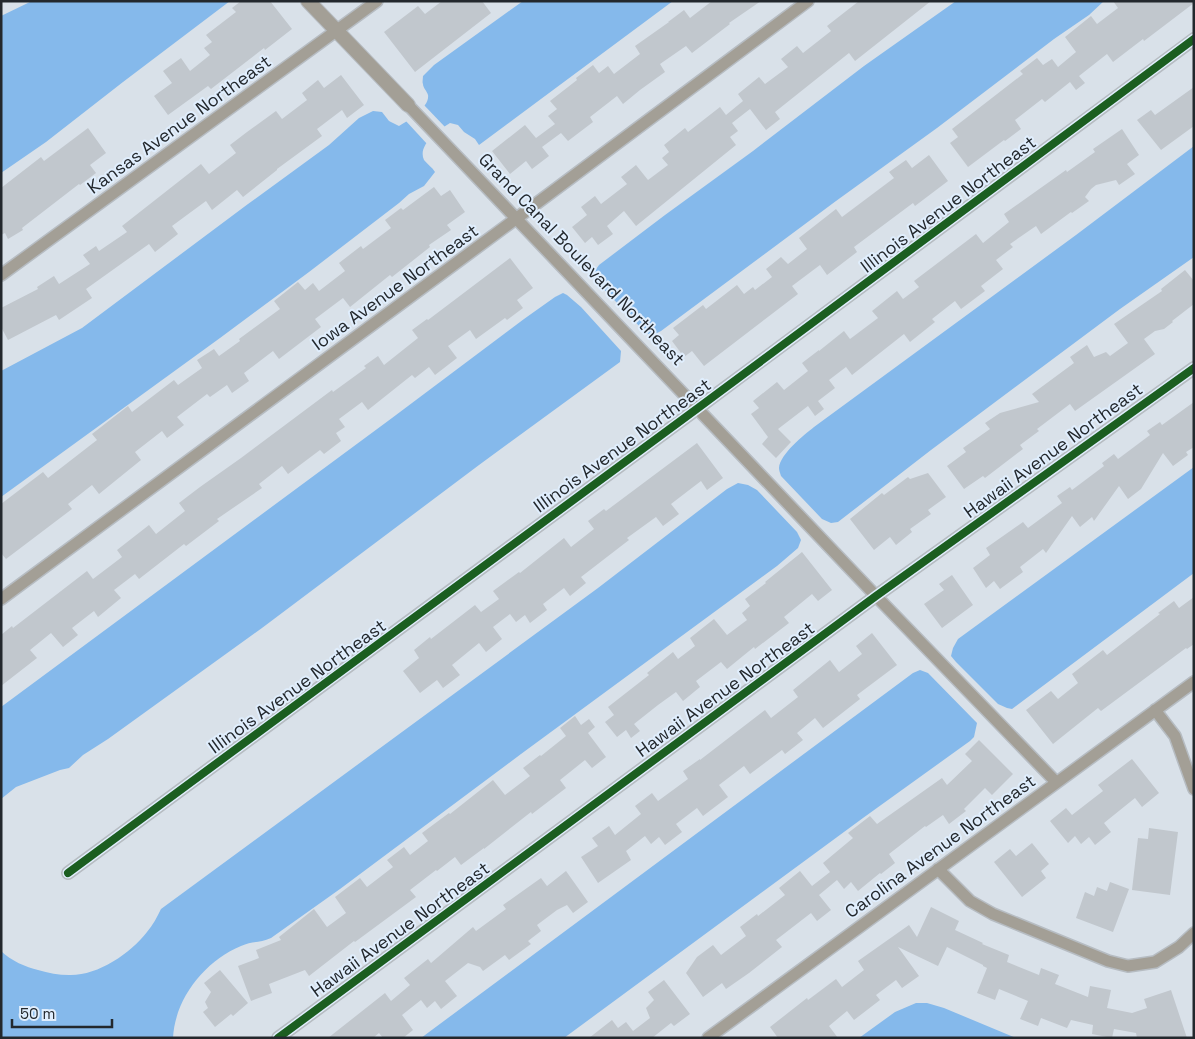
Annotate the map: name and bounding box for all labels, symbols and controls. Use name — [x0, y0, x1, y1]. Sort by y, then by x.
street label: Kansas Avenue Northeast — [83, 50, 275, 198]
street label: Illinois Avenue Northeast — [856, 130, 1040, 278]
street label: Grand Canal Boulevard Northeast — [474, 148, 690, 370]
street label: Iowa Avenue Northeast — [307, 219, 483, 355]
street label: Illinois Avenue Northeast — [529, 373, 715, 517]
street label: Hawaii Avenue Northeast — [959, 377, 1147, 523]
street label: Illinois Avenue Northeast — [204, 614, 390, 758]
street label: Hawaii Avenue Northeast — [631, 616, 819, 762]
street label: Carolina Avenue Northeast — [840, 769, 1040, 923]
street label: Hawaii Avenue Northeast — [306, 856, 494, 1002]
scale bar — [12, 996, 112, 1028]
text: 50 m — [20, 1004, 55, 1023]

